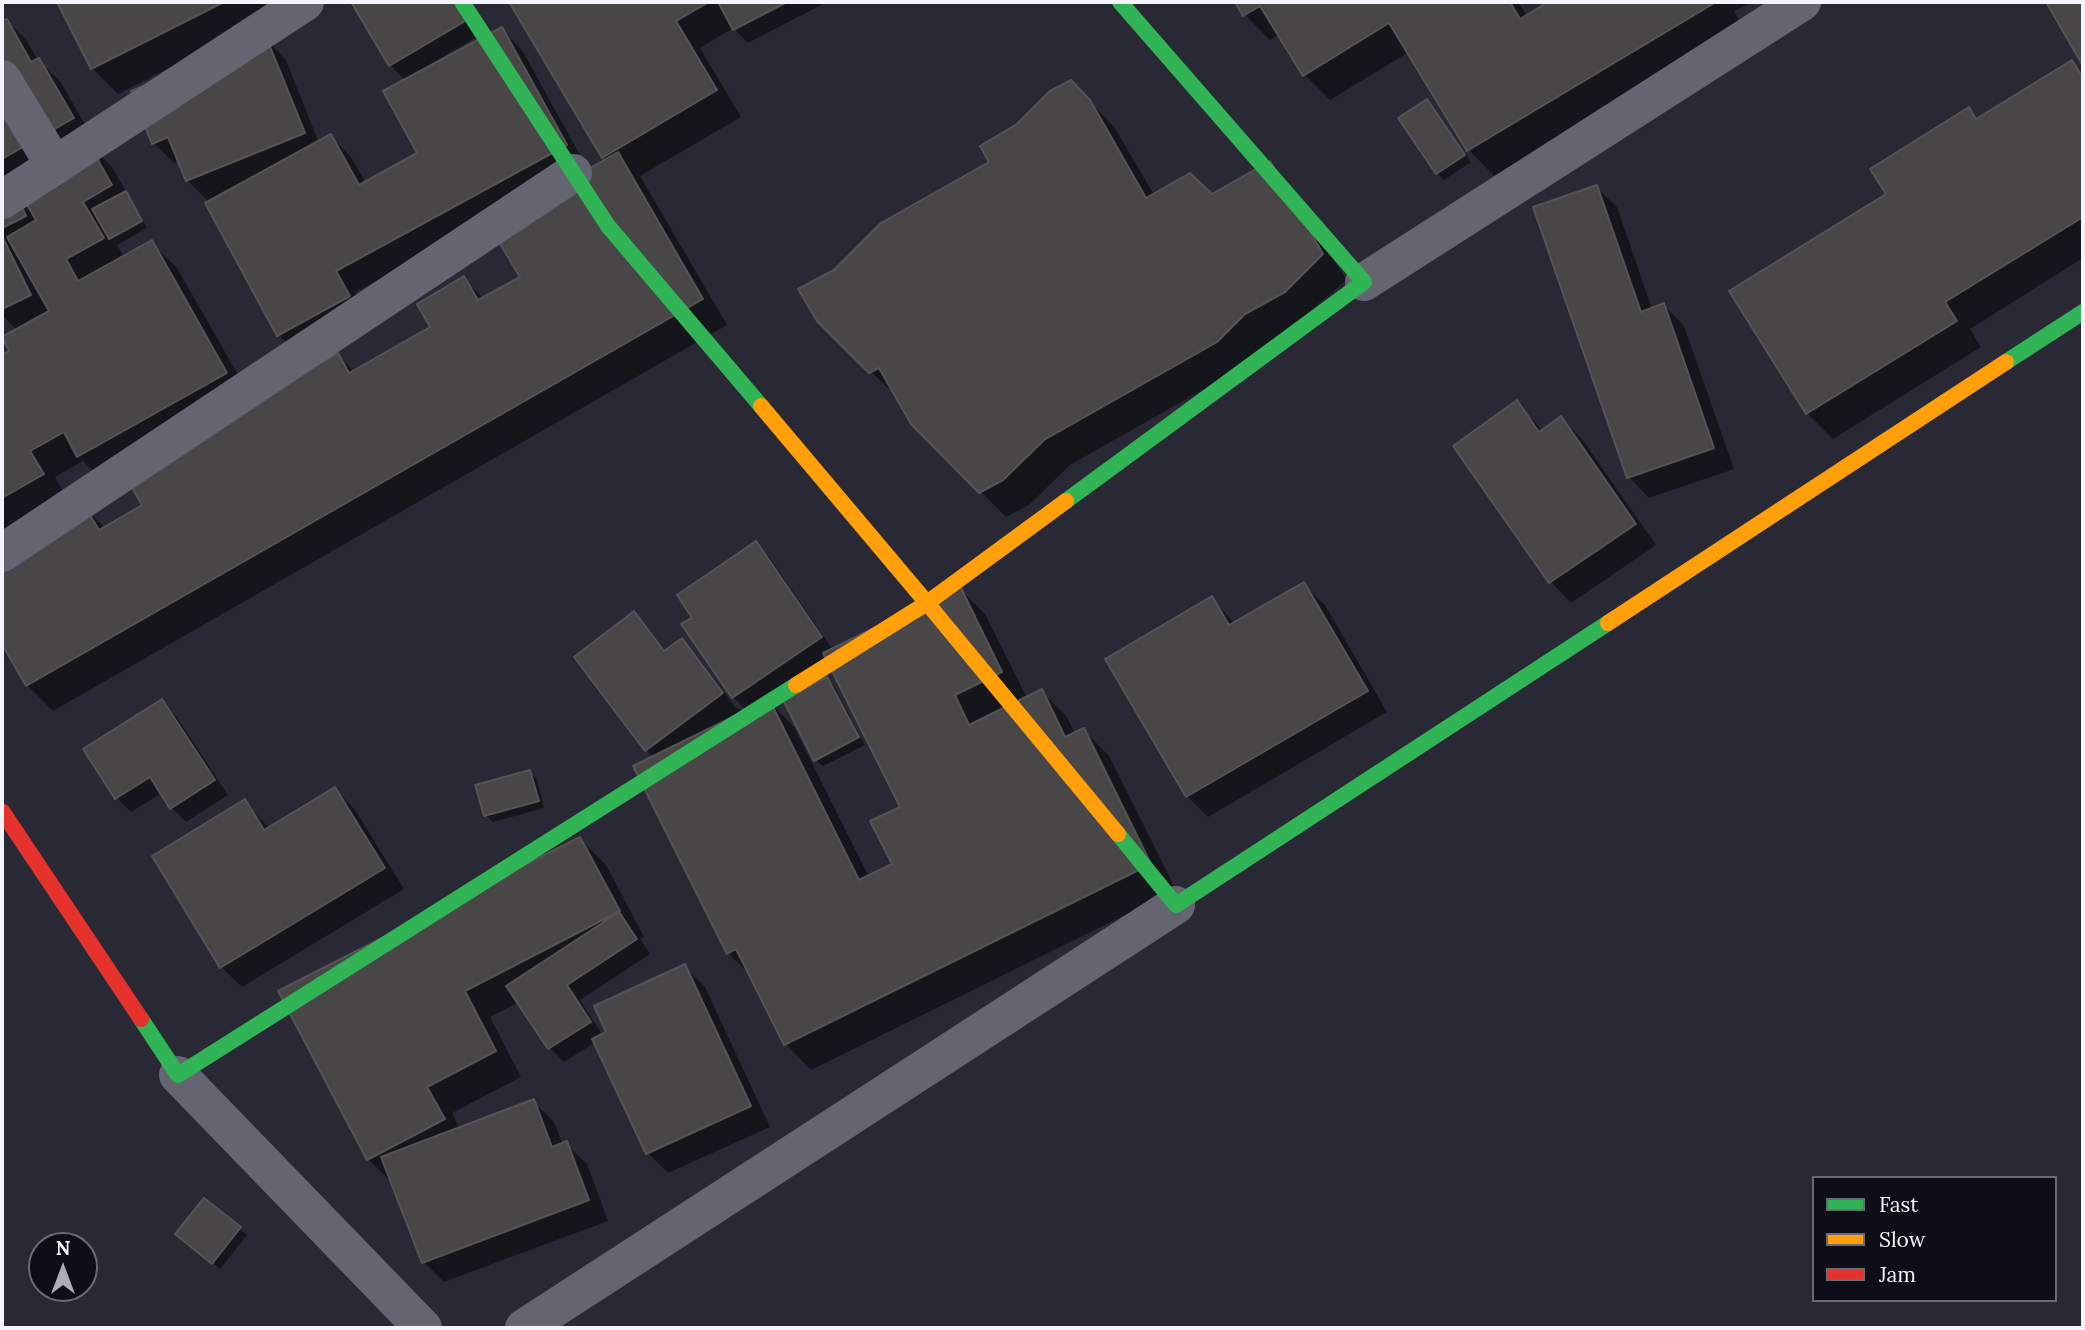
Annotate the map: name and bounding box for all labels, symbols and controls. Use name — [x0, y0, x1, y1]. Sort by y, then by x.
legend — [1812, 1176, 2057, 1302]
text: Fast — [1879, 1191, 1918, 1218]
text: Slow — [1879, 1226, 1926, 1253]
north arrow — [28, 1232, 98, 1302]
text: N — [56, 1236, 70, 1260]
text: Jam — [1879, 1261, 1916, 1288]

